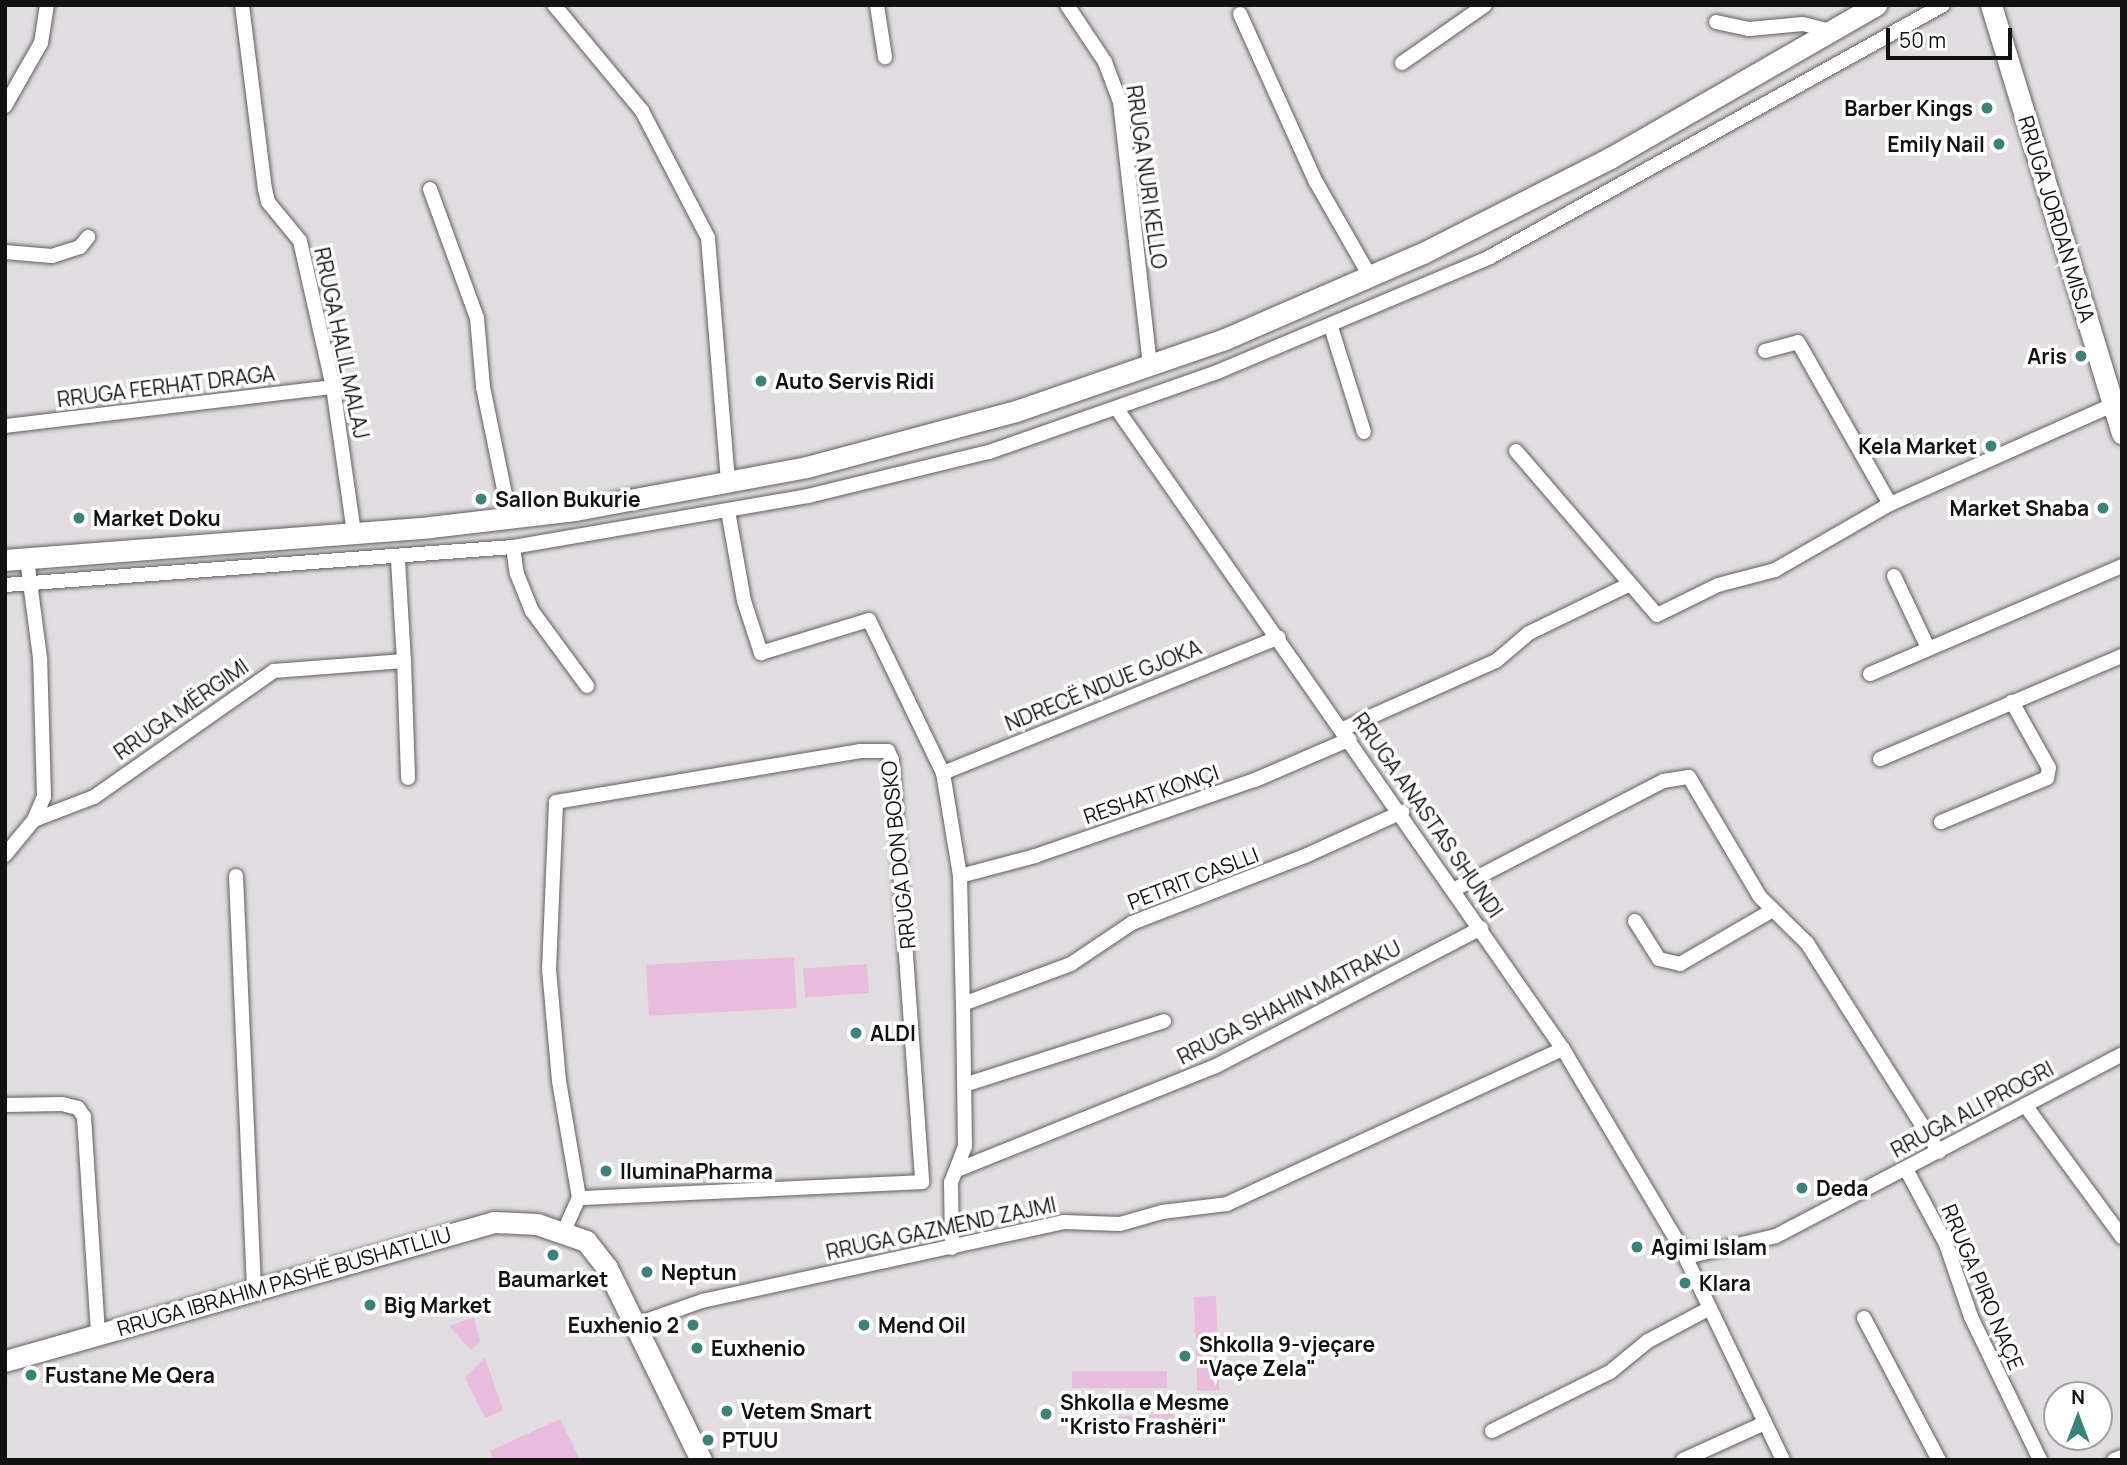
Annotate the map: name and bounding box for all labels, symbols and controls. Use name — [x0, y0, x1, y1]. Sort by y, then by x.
scale bar — [1889, 14, 2015, 58]
text: 50 m — [1899, 26, 1946, 54]
street label: RRUGA NURI KELLO — [1122, 84, 1172, 270]
place label: Barber Kings — [1844, 95, 1973, 121]
marker: Barber Kings — [1979, 100, 1995, 116]
street label: RRUGA JORDAN MISJA — [2014, 113, 2100, 325]
place label: Emily Nail — [1887, 131, 1985, 157]
marker: Emily Nail — [1991, 136, 2007, 152]
street label: RRUGA HALIL MALAJ — [309, 244, 375, 442]
place label: Aris — [2027, 343, 2067, 369]
marker: Aris — [2073, 348, 2089, 364]
street label: RRUGA FERHAT DRAGA — [55, 360, 277, 412]
place label: Auto Servis Ridi — [775, 368, 934, 394]
marker: Auto Servis Ridi — [753, 373, 769, 389]
place label: Kela Market — [1858, 433, 1977, 459]
marker: Kela Market — [1983, 438, 1999, 454]
place label: Sallon Bukurie — [495, 486, 641, 512]
marker: Sallon Bukurie — [473, 491, 489, 507]
place label: Market Shaba — [1949, 495, 2089, 521]
marker: Market Shaba — [2095, 500, 2111, 516]
place label: Market Doku — [93, 505, 221, 531]
marker: Market Doku — [71, 510, 87, 526]
street label: NDRECË NDUE GJOKA — [1001, 634, 1205, 736]
street label: RRUGA MËRGIMI — [109, 653, 253, 765]
street label: RRUGA ANASTAS SHUNDI — [1348, 708, 1508, 922]
street label: RESHAT KONÇI — [1080, 759, 1222, 829]
street label: RRUGA DON BOSKO — [876, 760, 920, 950]
street label: PETRIT CASLLI — [1124, 841, 1262, 915]
street label: RRUGA SHAHIN MATRAKU — [1173, 935, 1405, 1069]
place label: ALDI — [870, 1020, 916, 1046]
marker: ALDI — [848, 1025, 864, 1041]
street label: RRUGA ALI PROGRI — [1886, 1056, 2058, 1162]
place label: IluminaPharma — [620, 1158, 773, 1184]
marker: IluminaPharma — [598, 1163, 614, 1179]
place label: Deda — [1816, 1175, 1868, 1201]
marker: Deda — [1794, 1180, 1810, 1196]
street label: RRUGA GAZMEND ZAJMI — [824, 1191, 1058, 1265]
street label: RRUGA PIRO NAÇE — [1937, 1200, 2029, 1374]
street label: RRUGA IBRAHIM PASHË BUSHATLLIU — [114, 1221, 454, 1341]
place label: Agimi Islam — [1651, 1234, 1767, 1260]
marker: Agimi Islam — [1629, 1239, 1645, 1255]
marker: Baumarket — [545, 1247, 561, 1263]
place label: Neptun — [661, 1259, 737, 1285]
marker: Neptun — [639, 1264, 655, 1280]
place label: Baumarket — [498, 1266, 608, 1292]
place label: Klara — [1699, 1270, 1751, 1296]
marker: Klara — [1677, 1275, 1693, 1291]
place label: Big Market — [384, 1292, 492, 1318]
marker: Big Market — [362, 1297, 378, 1313]
place label: Euxhenio 2 — [568, 1312, 679, 1338]
place label: Mend Oil — [878, 1312, 966, 1338]
marker: Euxhenio 2 — [685, 1317, 701, 1333]
marker: Mend Oil — [856, 1317, 872, 1333]
place label: Shkolla 9-vjeçare "Vaçe Zela" — [1199, 1331, 1375, 1381]
place label: Euxhenio — [711, 1335, 806, 1361]
marker: Euxhenio — [689, 1340, 705, 1356]
marker: Shkolla 9-vjeçare "Vaçe Zela" — [1177, 1348, 1193, 1364]
place label: Fustane Me Qera — [45, 1362, 215, 1388]
marker: Fustane Me Qera — [23, 1367, 39, 1383]
north arrow — [2043, 1381, 2113, 1451]
text: N — [2071, 1384, 2085, 1410]
place label: Shkolla e Mesme "Kristo Frashëri" — [1060, 1389, 1229, 1439]
place label: Vetem Smart — [741, 1398, 872, 1424]
marker: Vetem Smart — [719, 1403, 735, 1419]
marker: Shkolla e Mesme "Kristo Frashëri" — [1038, 1406, 1054, 1422]
place label: PTUU — [722, 1427, 778, 1453]
marker: PTUU — [700, 1432, 716, 1448]

